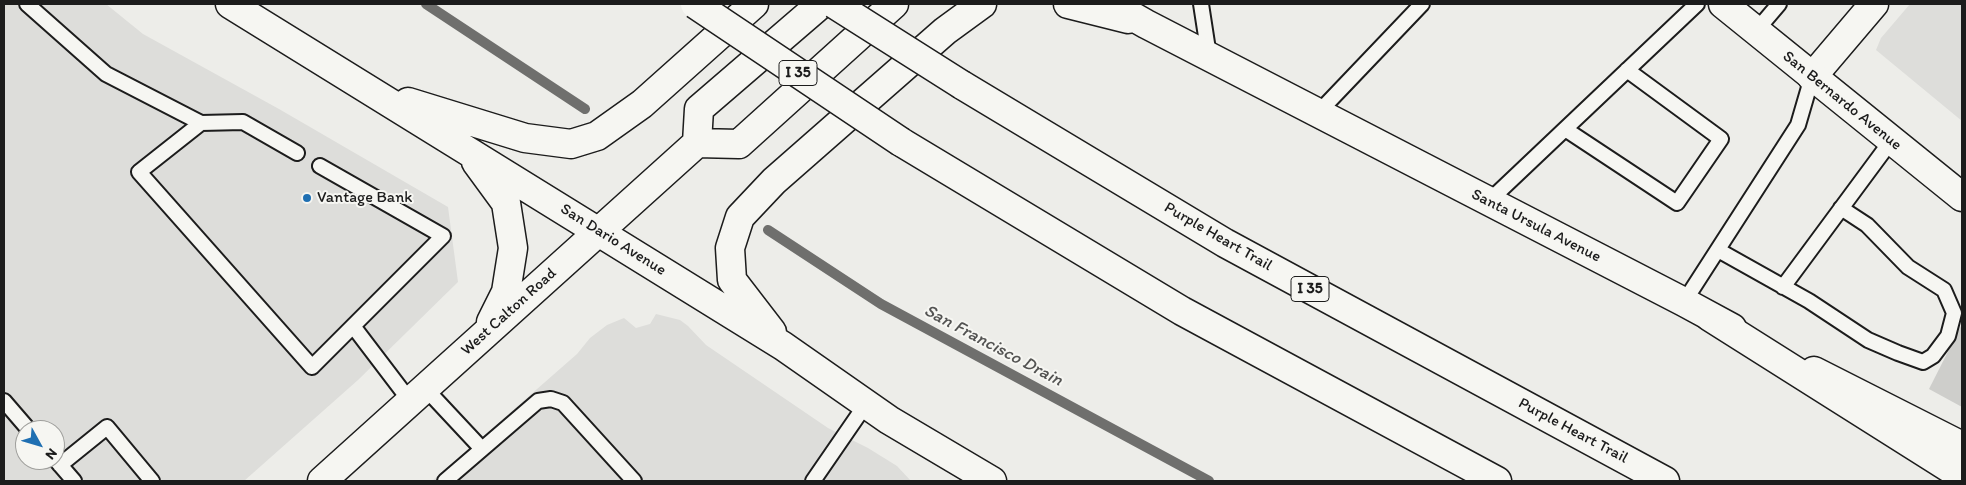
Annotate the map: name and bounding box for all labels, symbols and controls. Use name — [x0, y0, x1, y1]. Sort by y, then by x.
street label: San Bernardo Avenue — [1779, 47, 1905, 155]
road number: I 35 — [779, 60, 817, 86]
street label: Santa Ursula Avenue — [1468, 185, 1604, 267]
place label: Vantage Bank — [317, 188, 412, 208]
marker: Vantage Bank — [301, 192, 313, 204]
street label: Purple Heart Trail — [1161, 198, 1275, 276]
street label: San Dario Avenue — [557, 200, 669, 280]
street label: West Calton Road — [457, 264, 561, 360]
road number: I 35 — [1291, 276, 1329, 302]
water label: San Francisco Drain — [920, 300, 1066, 392]
street label: Purple Heart Trail — [1515, 394, 1631, 468]
north arrow — [15, 420, 65, 470]
text: N — [42, 445, 61, 463]

